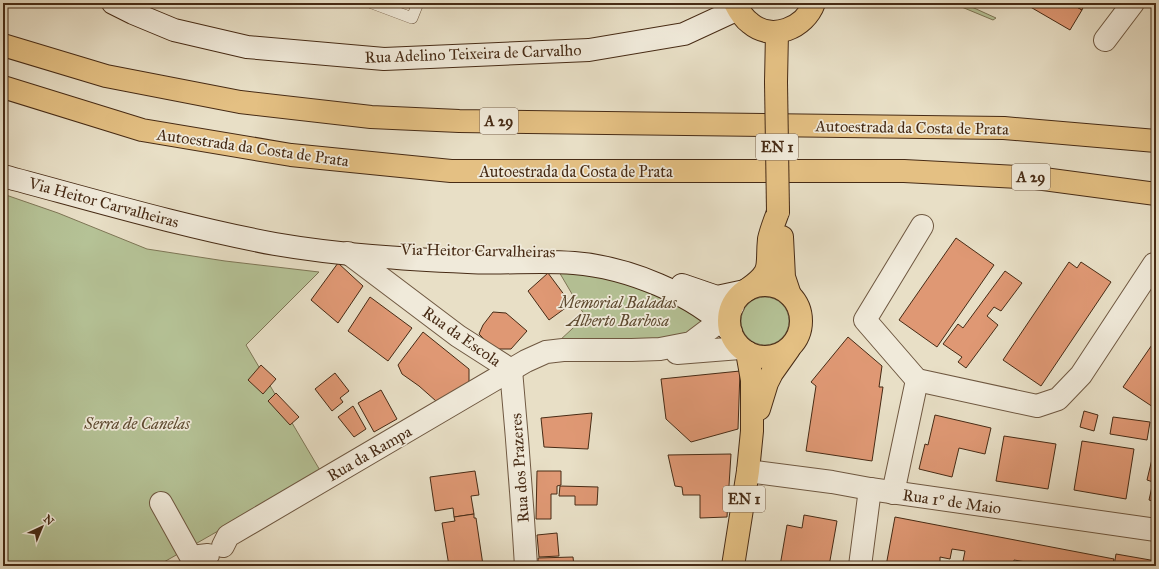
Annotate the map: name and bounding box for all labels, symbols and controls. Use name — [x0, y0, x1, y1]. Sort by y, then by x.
street label: Rua Adelino Teixeira de Carvalho — [364, 40, 582, 67]
road number: A 29 — [480, 108, 518, 134]
street label: Autoestrada da Costa de Prata — [814, 116, 1009, 139]
street label: Autoestrada da Costa de Prata — [155, 124, 350, 170]
road number: EN 1 — [756, 134, 798, 160]
street label: Autoestrada da Costa de Prata — [478, 162, 673, 181]
road number: A 29 — [1012, 164, 1050, 190]
street label: Via Heitor Carvalheiras — [26, 173, 181, 232]
street label: Via Heitor Carvalheiras — [399, 240, 556, 261]
park label: Memorial Baladas Alberto Barbosa — [557, 293, 677, 330]
street label: Rua da Escola — [419, 302, 505, 371]
street label: Rua dos Prazeres — [506, 412, 533, 523]
park label: Serra de Canelas — [83, 414, 190, 433]
street label: Rua da Rampa — [324, 422, 415, 485]
street label: Rua 1º de Maio — [901, 485, 1003, 518]
road number: EN 1 — [723, 486, 765, 512]
north arrow — [22, 507, 62, 547]
text: N — [41, 512, 57, 529]

